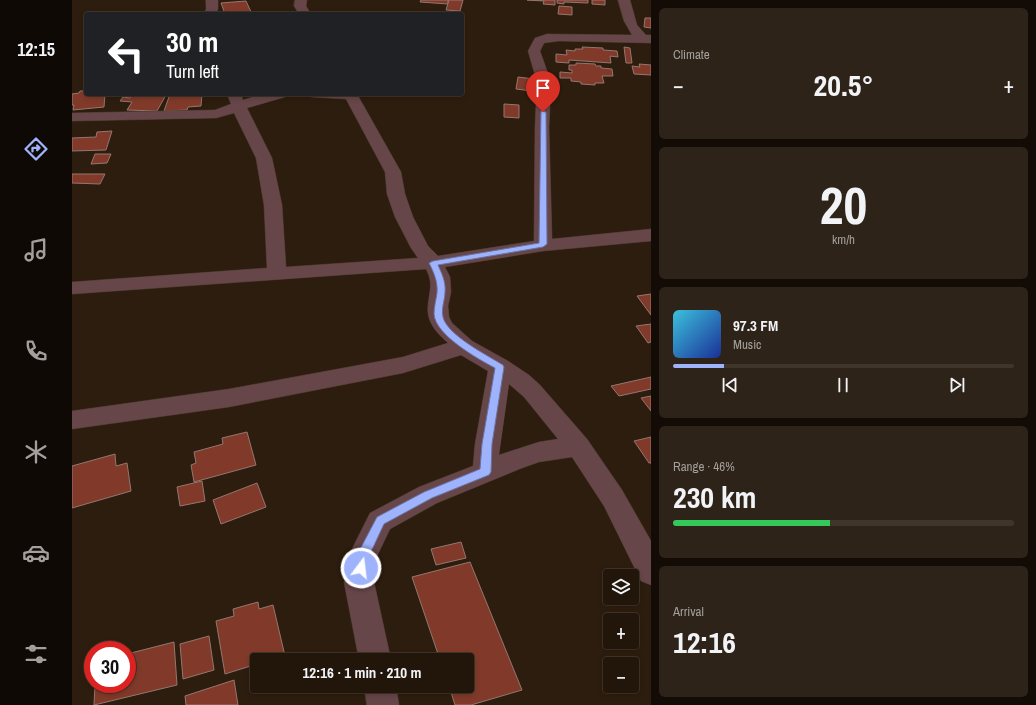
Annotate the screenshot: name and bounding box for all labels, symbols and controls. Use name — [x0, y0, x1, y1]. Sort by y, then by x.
text: 30 m — [166, 23, 218, 61]
icon: left — [100, 28, 152, 80]
text: 12:15 — [17, 37, 55, 62]
text: Climate — [673, 46, 710, 63]
text: Turn left — [166, 59, 219, 84]
text: 20.5° — [814, 65, 873, 105]
text: − — [673, 70, 684, 100]
text: + — [1003, 70, 1014, 100]
pin — [526, 71, 560, 112]
icon: arrive — [532, 77, 554, 99]
icon: directions — [22, 135, 50, 163]
text: 20 — [820, 170, 867, 240]
text: km/h — [832, 231, 855, 248]
icon: music — [22, 236, 50, 264]
text: 97.3 FM — [733, 315, 778, 336]
text: Music — [733, 336, 761, 353]
icon: phone — [22, 337, 50, 365]
icon: previous — [719, 374, 741, 396]
icon: pause — [832, 374, 854, 396]
icon: next — [946, 374, 968, 396]
icon: climate — [22, 438, 50, 466]
text: Range · 46% — [673, 458, 735, 475]
text: 230 km — [673, 477, 756, 517]
icon: car — [22, 539, 50, 567]
position arrow — [340, 547, 382, 589]
map controls — [603, 569, 639, 693]
button: layers — [603, 569, 639, 605]
text: Arrival — [673, 603, 704, 620]
button: + — [603, 613, 639, 649]
text: 12:16 — [673, 622, 736, 662]
icon: filters — [22, 640, 50, 668]
speed limit sign: 30 — [84, 641, 136, 693]
button: − — [603, 657, 639, 693]
text: 12:16 · 1 min · 210 m — [303, 662, 421, 683]

